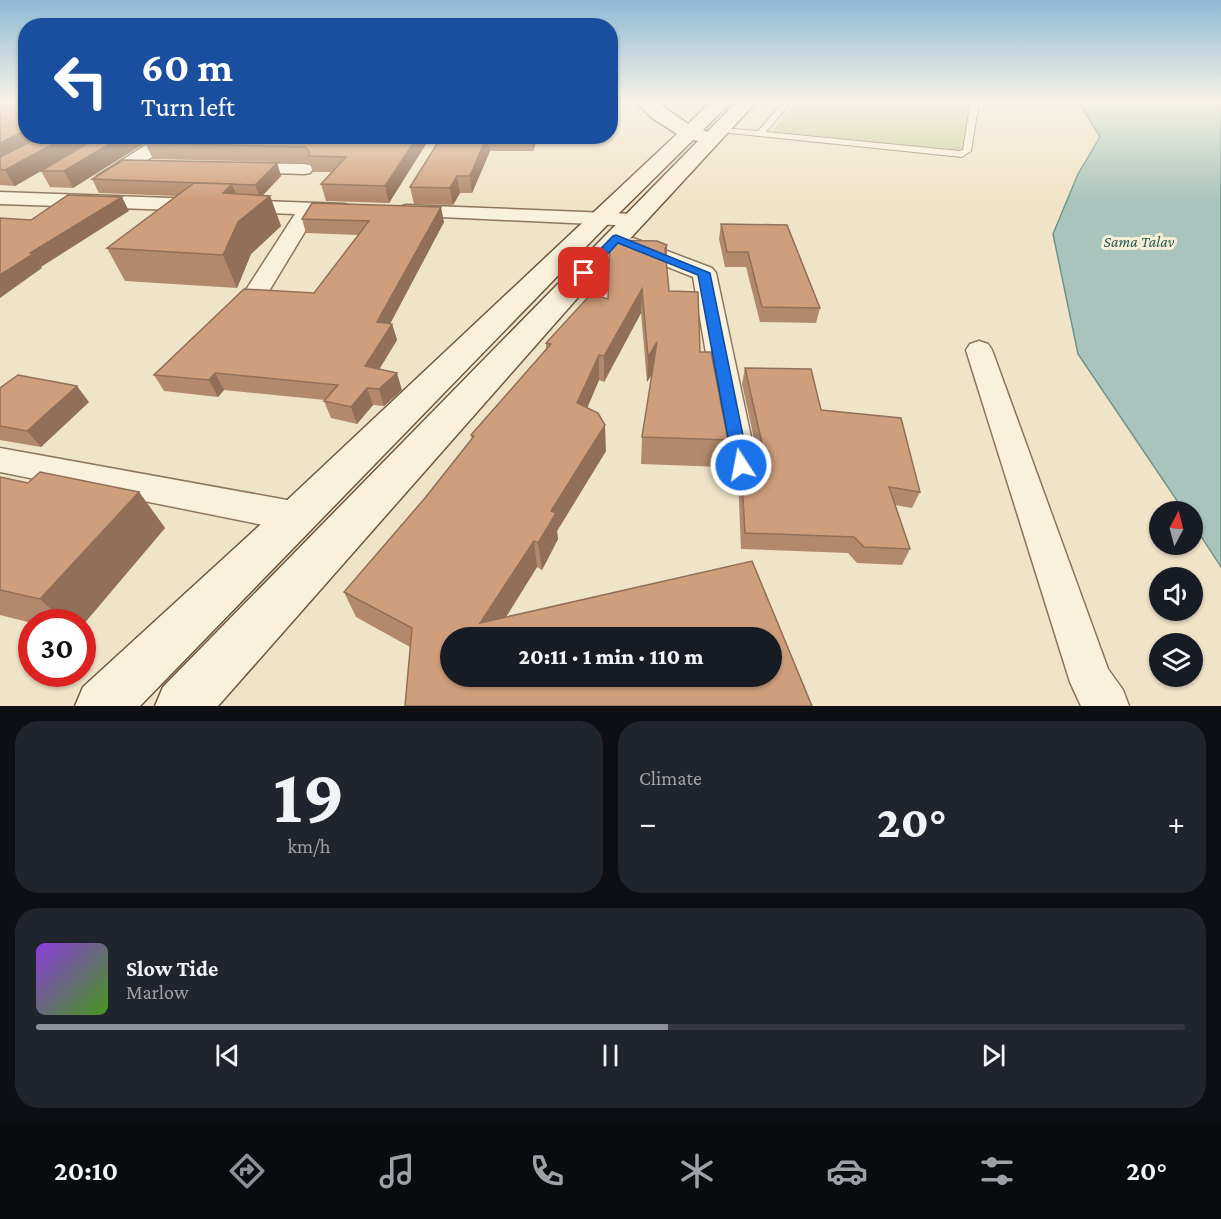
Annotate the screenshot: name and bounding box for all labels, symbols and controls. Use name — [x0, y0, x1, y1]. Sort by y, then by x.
icon: left — [42, 42, 120, 120]
text: 60 m — [141, 43, 233, 90]
text: Turn left — [141, 92, 235, 122]
water label: Sama Talav — [1104, 233, 1175, 250]
pin — [558, 247, 609, 298]
icon: arrive — [567, 256, 600, 289]
position arrow — [709, 433, 773, 497]
north arrow — [1149, 501, 1203, 555]
map controls — [1149, 501, 1203, 687]
button: sound — [1149, 567, 1203, 621]
speed limit sign: 30 — [18, 609, 96, 687]
button: layers — [1149, 633, 1203, 687]
text: 20:11 · 1 min · 110 m — [518, 644, 704, 669]
text: 19 — [273, 752, 345, 839]
text: Climate — [639, 767, 702, 789]
text: 20° — [877, 797, 947, 847]
text: − — [639, 804, 656, 841]
text: + — [1168, 804, 1185, 841]
text: km/h — [287, 835, 331, 857]
text: Slow Tide — [126, 956, 218, 981]
text: Marlow — [126, 981, 189, 1003]
icon: previous — [211, 1039, 244, 1072]
icon: pause — [594, 1039, 627, 1072]
icon: next — [977, 1039, 1010, 1072]
icon: directions — [226, 1150, 268, 1192]
icon: music — [376, 1150, 418, 1192]
icon: phone — [526, 1150, 568, 1192]
icon: climate — [676, 1150, 718, 1192]
icon: car — [826, 1150, 868, 1192]
icon: filters — [976, 1150, 1018, 1192]
text: 20:10 — [54, 1156, 118, 1186]
text: 20° — [1126, 1156, 1167, 1186]

